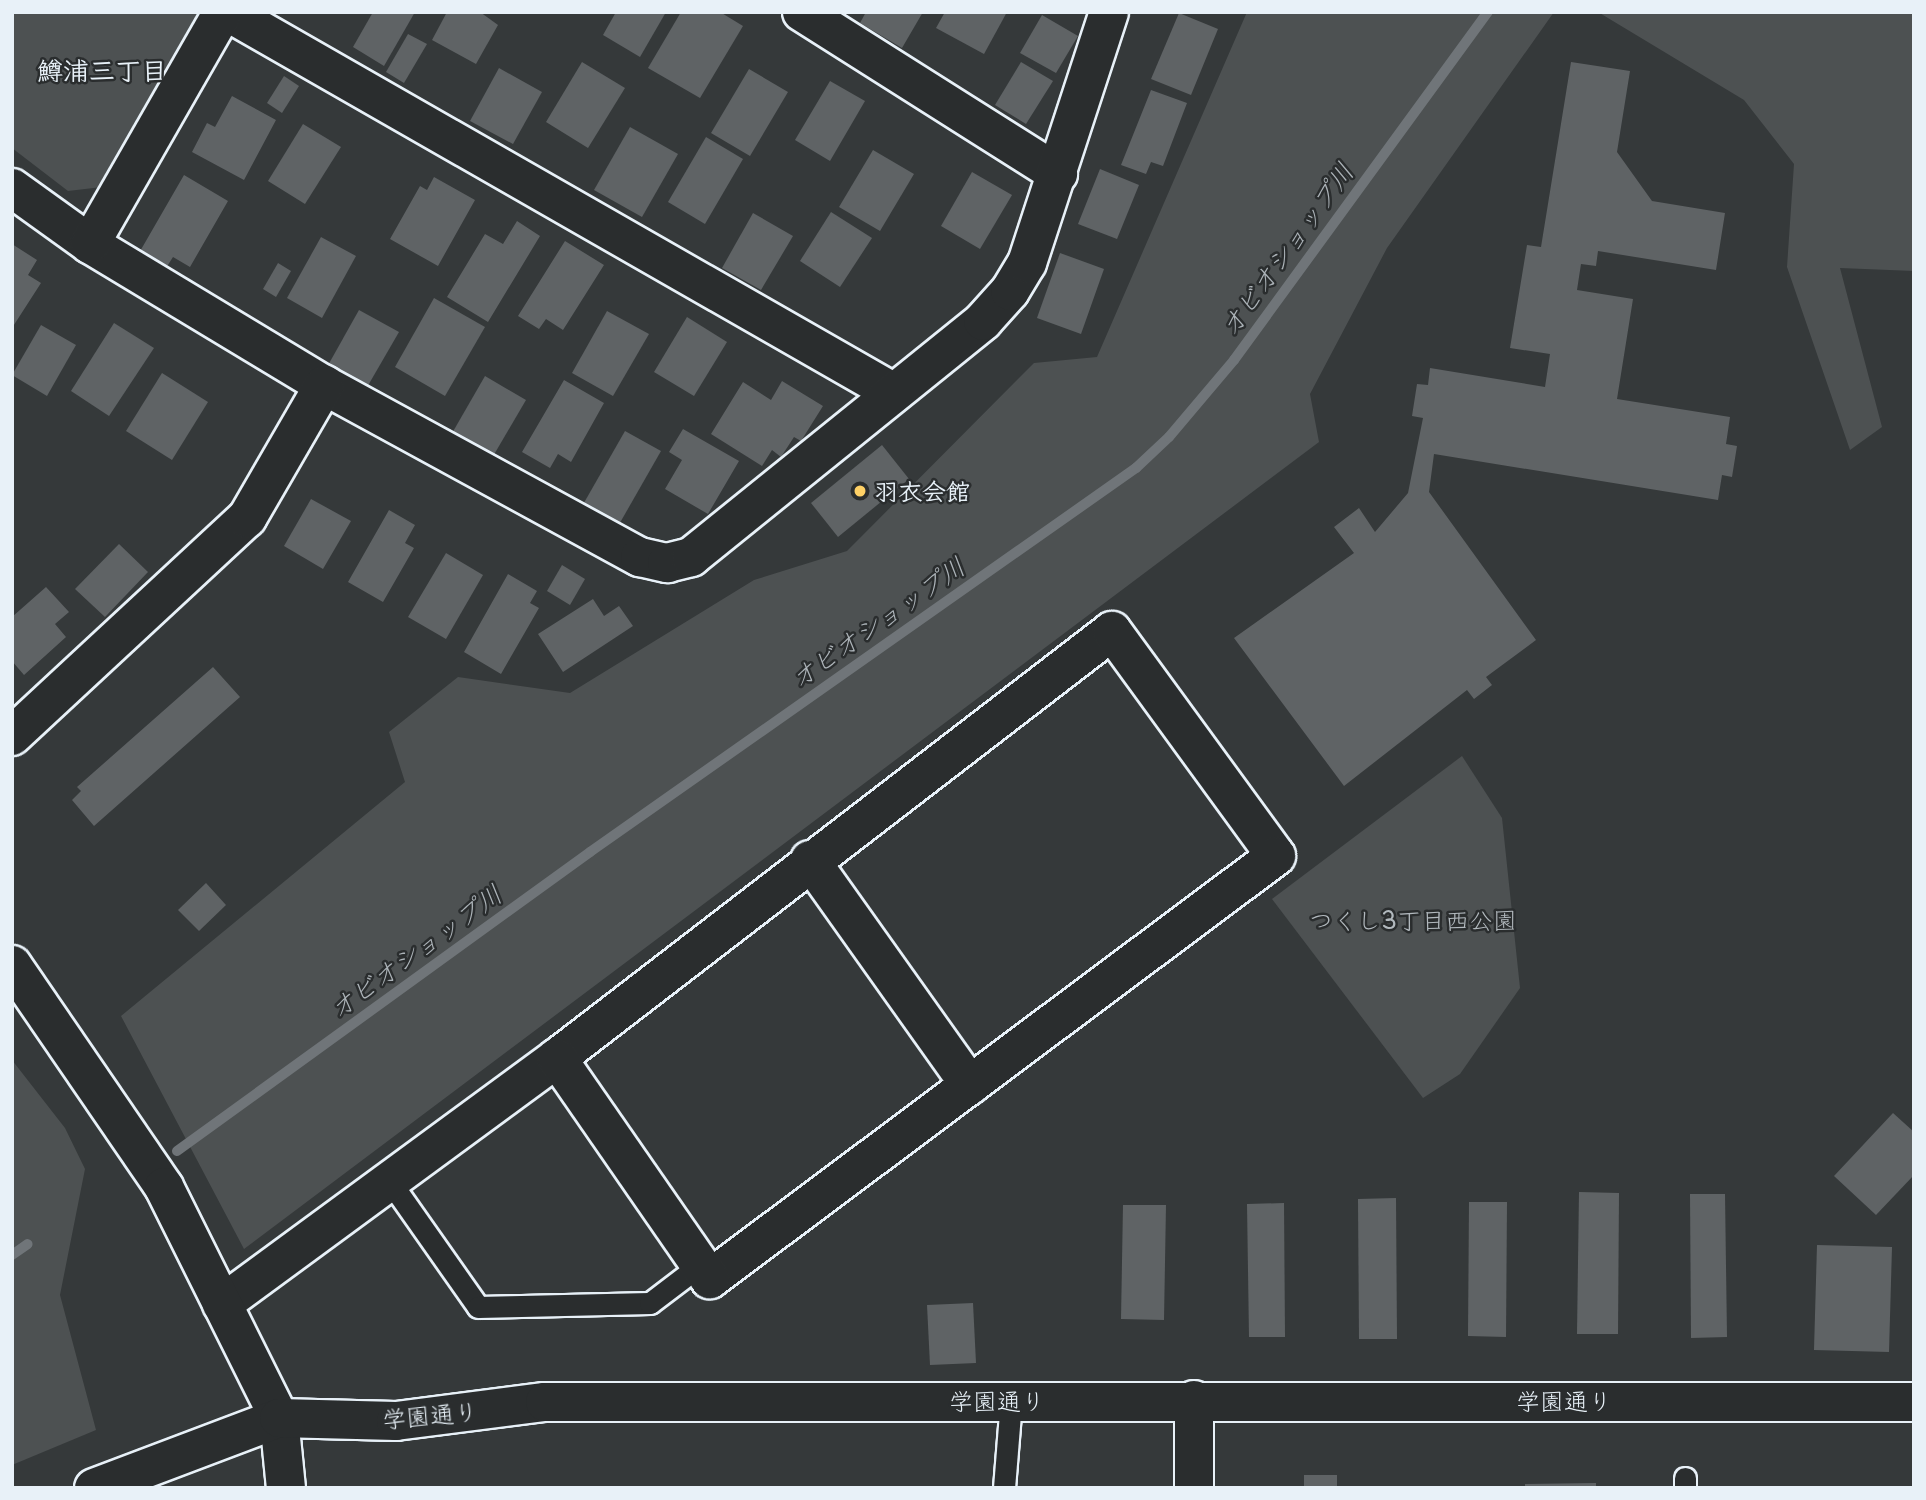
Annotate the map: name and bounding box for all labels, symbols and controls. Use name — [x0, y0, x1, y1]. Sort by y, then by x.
district label: 鱒浦三丁目 — [37, 54, 167, 86]
water label: オビオショップ川 — [1212, 156, 1360, 342]
place label: 羽衣会館 — [874, 477, 970, 505]
marker: 羽衣会館 — [852, 483, 868, 499]
water label: オビオショップ川 — [783, 550, 971, 694]
water label: オビオショップ川 — [322, 877, 508, 1025]
park label: つくし3丁目西公園 — [1309, 906, 1517, 934]
street label: 学園通り — [949, 1387, 1045, 1415]
street label: 学園通り — [1516, 1387, 1612, 1415]
street label: 学園通り — [381, 1396, 479, 1434]

